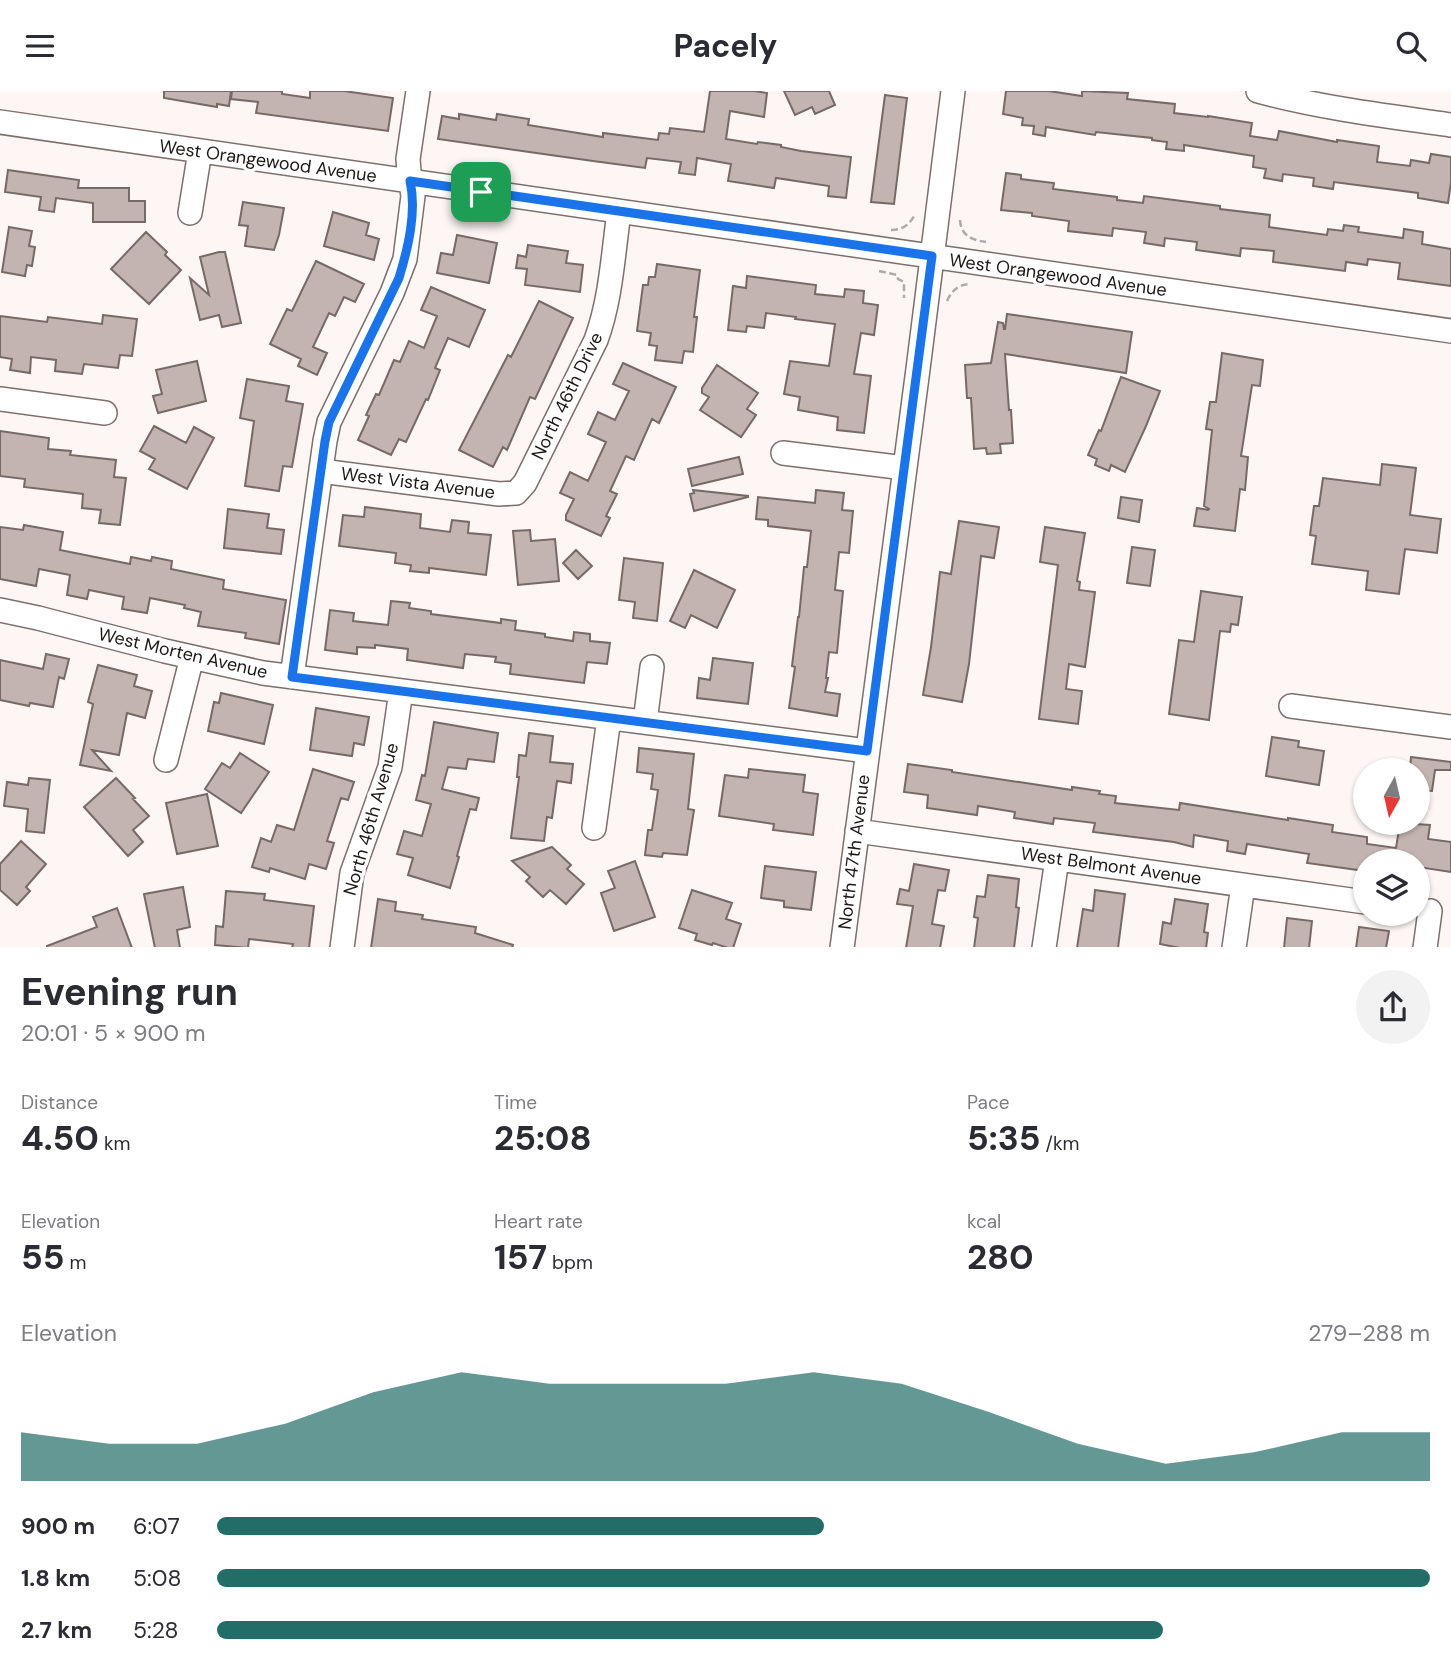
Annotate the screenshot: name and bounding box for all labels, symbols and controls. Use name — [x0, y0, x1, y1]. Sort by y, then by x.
text: Pacely — [674, 25, 777, 67]
icon: menu — [21, 27, 59, 65]
icon: search — [1392, 27, 1430, 65]
street label: West Orangewood Avenue — [158, 134, 378, 188]
pin — [451, 162, 511, 222]
icon: arrive — [462, 173, 500, 211]
street label: West Orangewood Avenue — [948, 248, 1168, 302]
street label: North 46th Drive — [526, 328, 608, 464]
street label: West Vista Avenue — [340, 462, 496, 504]
street label: West Morten Avenue — [96, 622, 270, 684]
street label: North 46th Avenue — [338, 740, 404, 898]
north arrow — [1353, 758, 1430, 835]
map controls — [1353, 758, 1430, 926]
street label: North 47th Avenue — [833, 773, 875, 931]
street label: West Belmont Avenue — [1019, 841, 1203, 891]
button: layers — [1353, 849, 1430, 926]
text: Evening run — [21, 967, 238, 1017]
button: share — [1356, 970, 1430, 1044]
text: 20:01 · 5 × 900 m — [21, 1018, 206, 1048]
text: Distance — [21, 1090, 98, 1115]
text: Time — [494, 1090, 537, 1115]
text: Pace — [967, 1090, 1010, 1115]
text: 4.50 — [21, 1115, 99, 1161]
text: 25:08 — [494, 1115, 592, 1161]
text: 5:35 — [967, 1115, 1041, 1161]
text: km — [99, 1131, 131, 1156]
text: /km — [1041, 1131, 1080, 1156]
text: Elevation — [21, 1209, 100, 1234]
text: Heart rate — [494, 1209, 583, 1234]
text: kcal — [967, 1209, 1001, 1234]
text: 55 — [21, 1234, 65, 1280]
text: 157 — [494, 1234, 547, 1280]
text: 280 — [967, 1234, 1034, 1280]
text: m — [65, 1250, 87, 1275]
text: bpm — [547, 1250, 593, 1275]
text: Elevation — [21, 1318, 117, 1348]
text: 279–288 m — [1308, 1318, 1430, 1348]
text: 900 m — [21, 1511, 95, 1541]
text: 6:07 — [133, 1511, 180, 1541]
text: 1.8 km — [21, 1563, 90, 1593]
text: 5:08 — [133, 1563, 181, 1593]
text: 2.7 km — [21, 1615, 92, 1645]
text: 5:28 — [133, 1615, 179, 1645]

